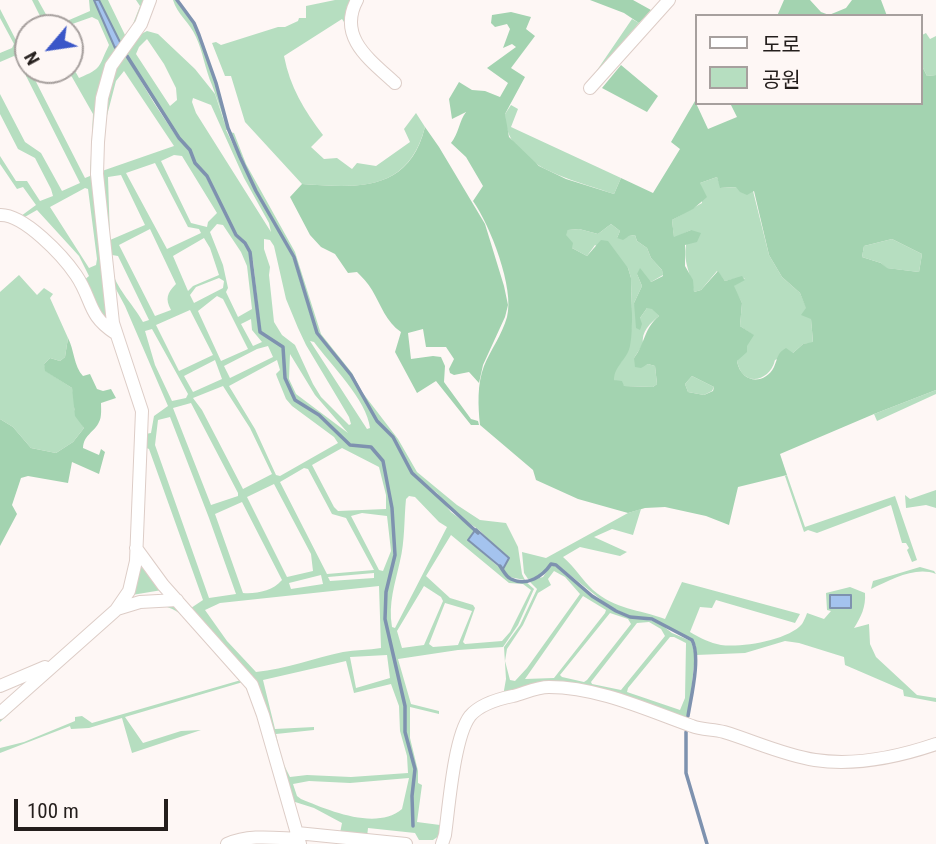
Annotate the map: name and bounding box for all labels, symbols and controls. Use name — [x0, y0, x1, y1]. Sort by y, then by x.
north arrow — [14, 14, 84, 84]
legend — [694, 14, 922, 105]
text: 도로 — [762, 33, 801, 57]
text: N — [19, 48, 45, 69]
text: 공원 — [762, 68, 801, 92]
scale bar — [18, 784, 172, 828]
text: 100 m — [27, 799, 79, 823]

